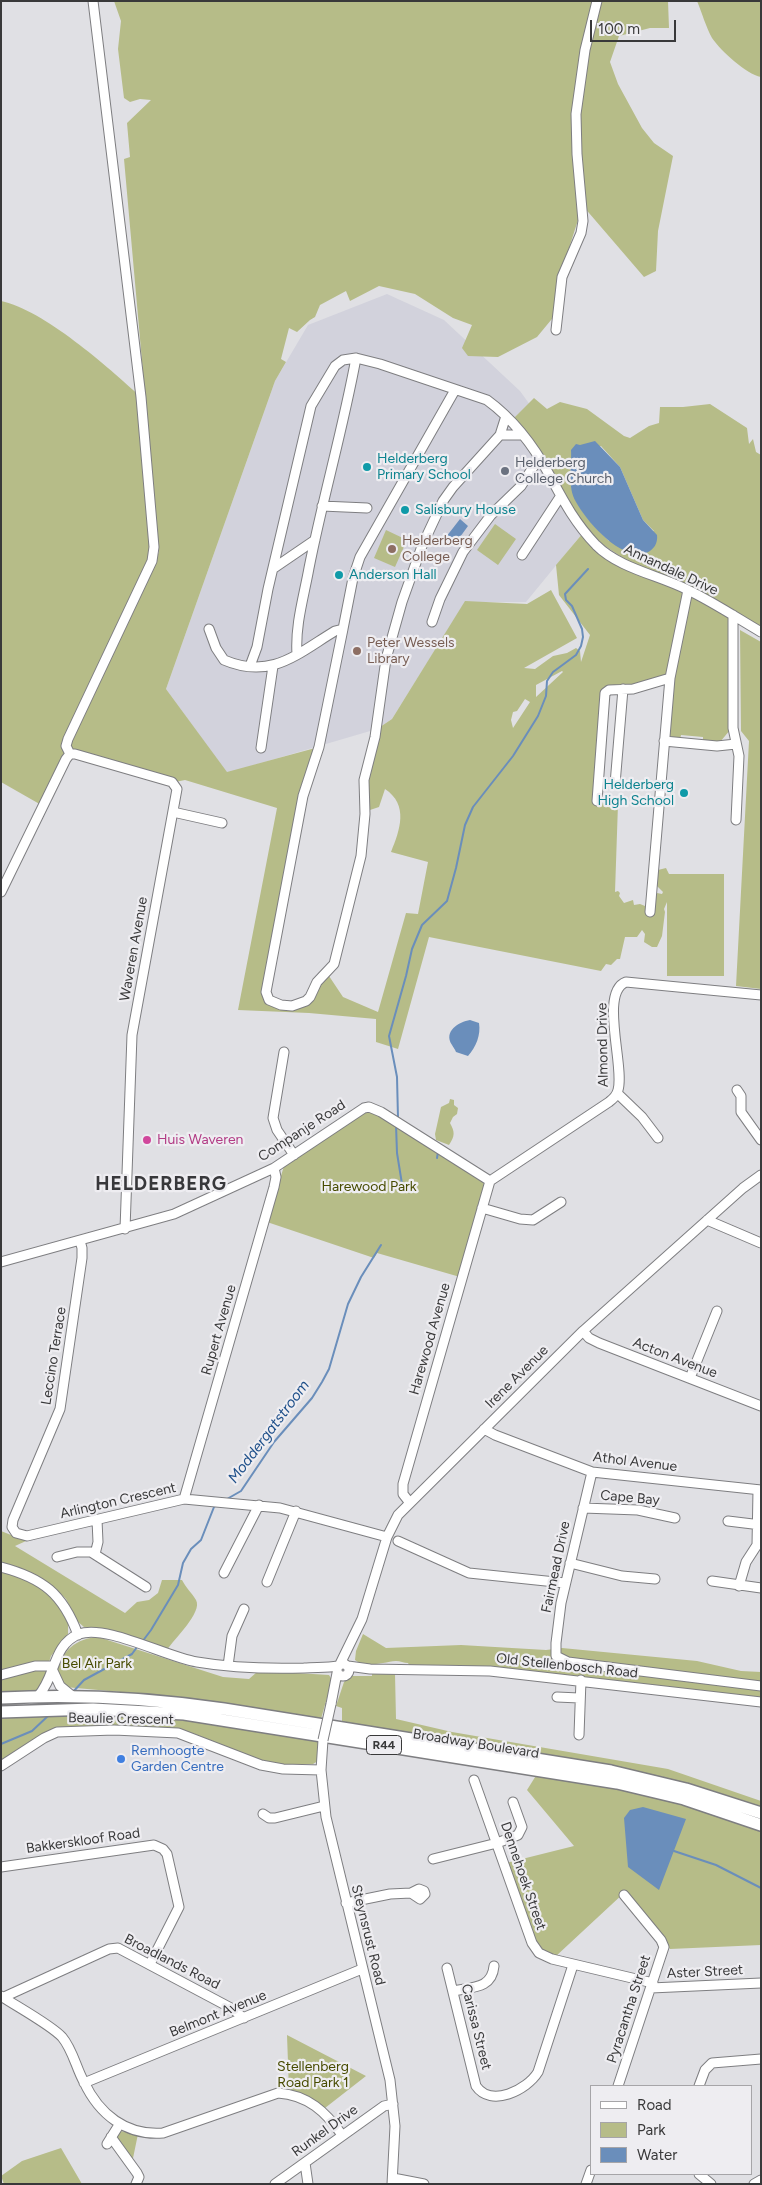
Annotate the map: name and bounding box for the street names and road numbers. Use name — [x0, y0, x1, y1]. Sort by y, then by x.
street label: Annandale Drive — [621, 541, 721, 599]
street label: Waveren Avenue — [117, 896, 151, 1002]
street label: Almond Drive — [594, 1003, 612, 1087]
street label: Companje Road — [255, 1097, 349, 1165]
street label: Harewood Avenue — [406, 1281, 454, 1397]
street label: Rupert Avenue — [198, 1283, 240, 1377]
street label: Leccino Terrace — [38, 1306, 70, 1406]
street label: Acton Avenue — [630, 1334, 720, 1382]
street label: Irene Avenue — [482, 1342, 552, 1412]
street label: Athol Avenue — [592, 1449, 678, 1475]
street label: Arlington Crescent — [58, 1479, 178, 1523]
street label: Cape Bay — [600, 1487, 660, 1509]
street label: Fairmead Drive — [538, 1520, 574, 1614]
street label: Old Stellenbosch Road — [495, 1650, 639, 1682]
street label: Beaulie Crescent — [68, 1710, 174, 1728]
street label: Broadway Boulevard — [412, 1726, 540, 1762]
road number: R44 — [366, 1736, 402, 1754]
street label: Dennehoek Street — [497, 1820, 549, 1932]
street label: Bakkerskloof Road — [25, 1825, 141, 1857]
street label: Steynsrust Road — [347, 1883, 389, 1987]
street label: Broadlands Road — [121, 1931, 223, 1993]
street label: Pyracantha Street — [604, 1953, 654, 2065]
street label: Aster Street — [666, 1962, 744, 1982]
street label: Carissa Street — [457, 1982, 495, 2072]
street label: Belmont Avenue — [167, 1987, 269, 2041]
street label: Runkel Drive — [289, 2101, 361, 2161]

